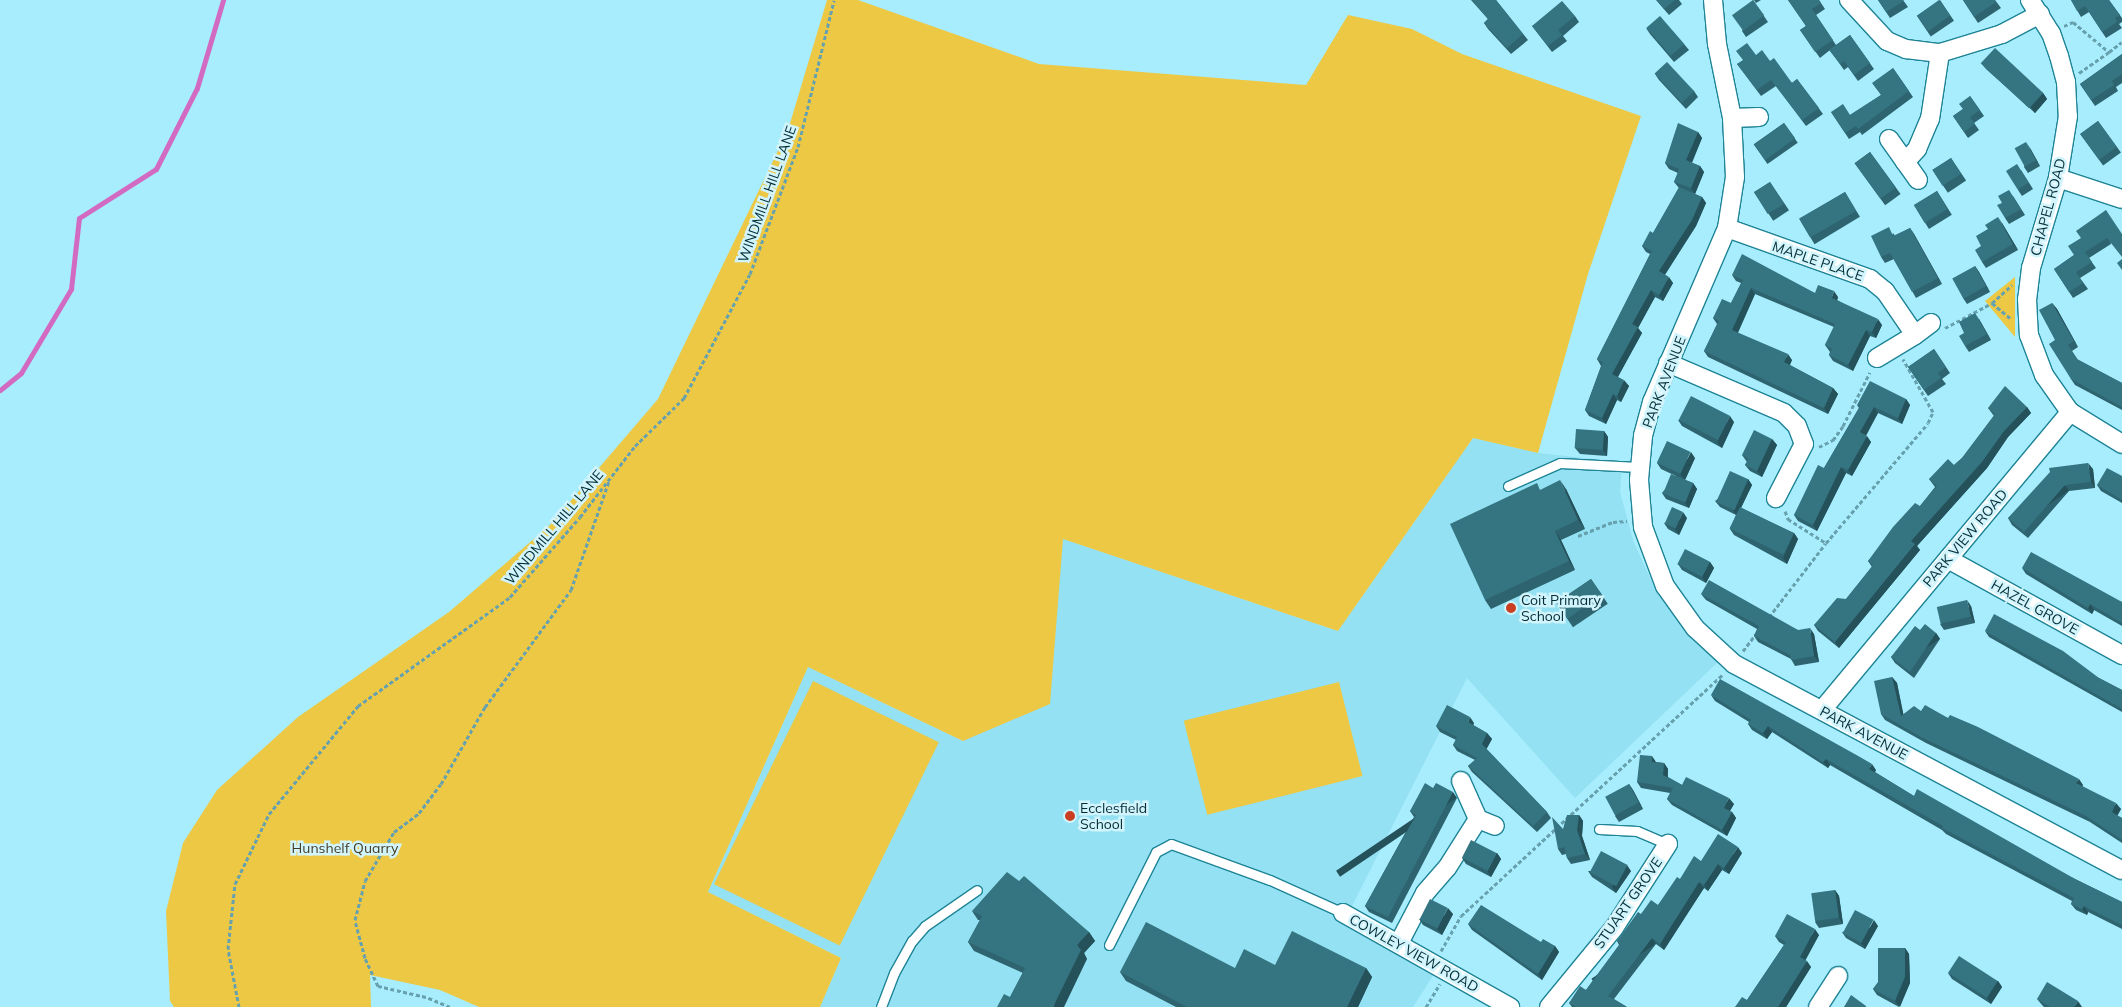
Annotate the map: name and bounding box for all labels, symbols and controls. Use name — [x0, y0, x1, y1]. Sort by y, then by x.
street label: WINDMILL HILL LANE — [734, 123, 800, 265]
street label: CHAPEL ROAD — [2027, 156, 2069, 258]
street label: MAPLE PLACE — [1770, 238, 1866, 284]
street label: PARK AVENUE — [1639, 334, 1689, 430]
street label: WINDMILL HILL LANE — [501, 466, 607, 588]
street label: PARK VIEW ROAD — [1919, 486, 2011, 590]
street label: HAZEL GROVE — [1988, 576, 2082, 638]
place label: Coit Primary School — [1521, 592, 1601, 624]
marker: Coit Primary School — [1505, 602, 1517, 614]
street label: PARK AVENUE — [1817, 703, 1911, 763]
place label: Ecclesfield School — [1080, 800, 1147, 832]
marker: Ecclesfield School — [1064, 810, 1076, 822]
park label: Hunshelf Quarry — [292, 840, 398, 856]
street label: STUART GROVE — [1590, 854, 1666, 952]
street label: COWLEY VIEW ROAD — [1346, 910, 1482, 996]

